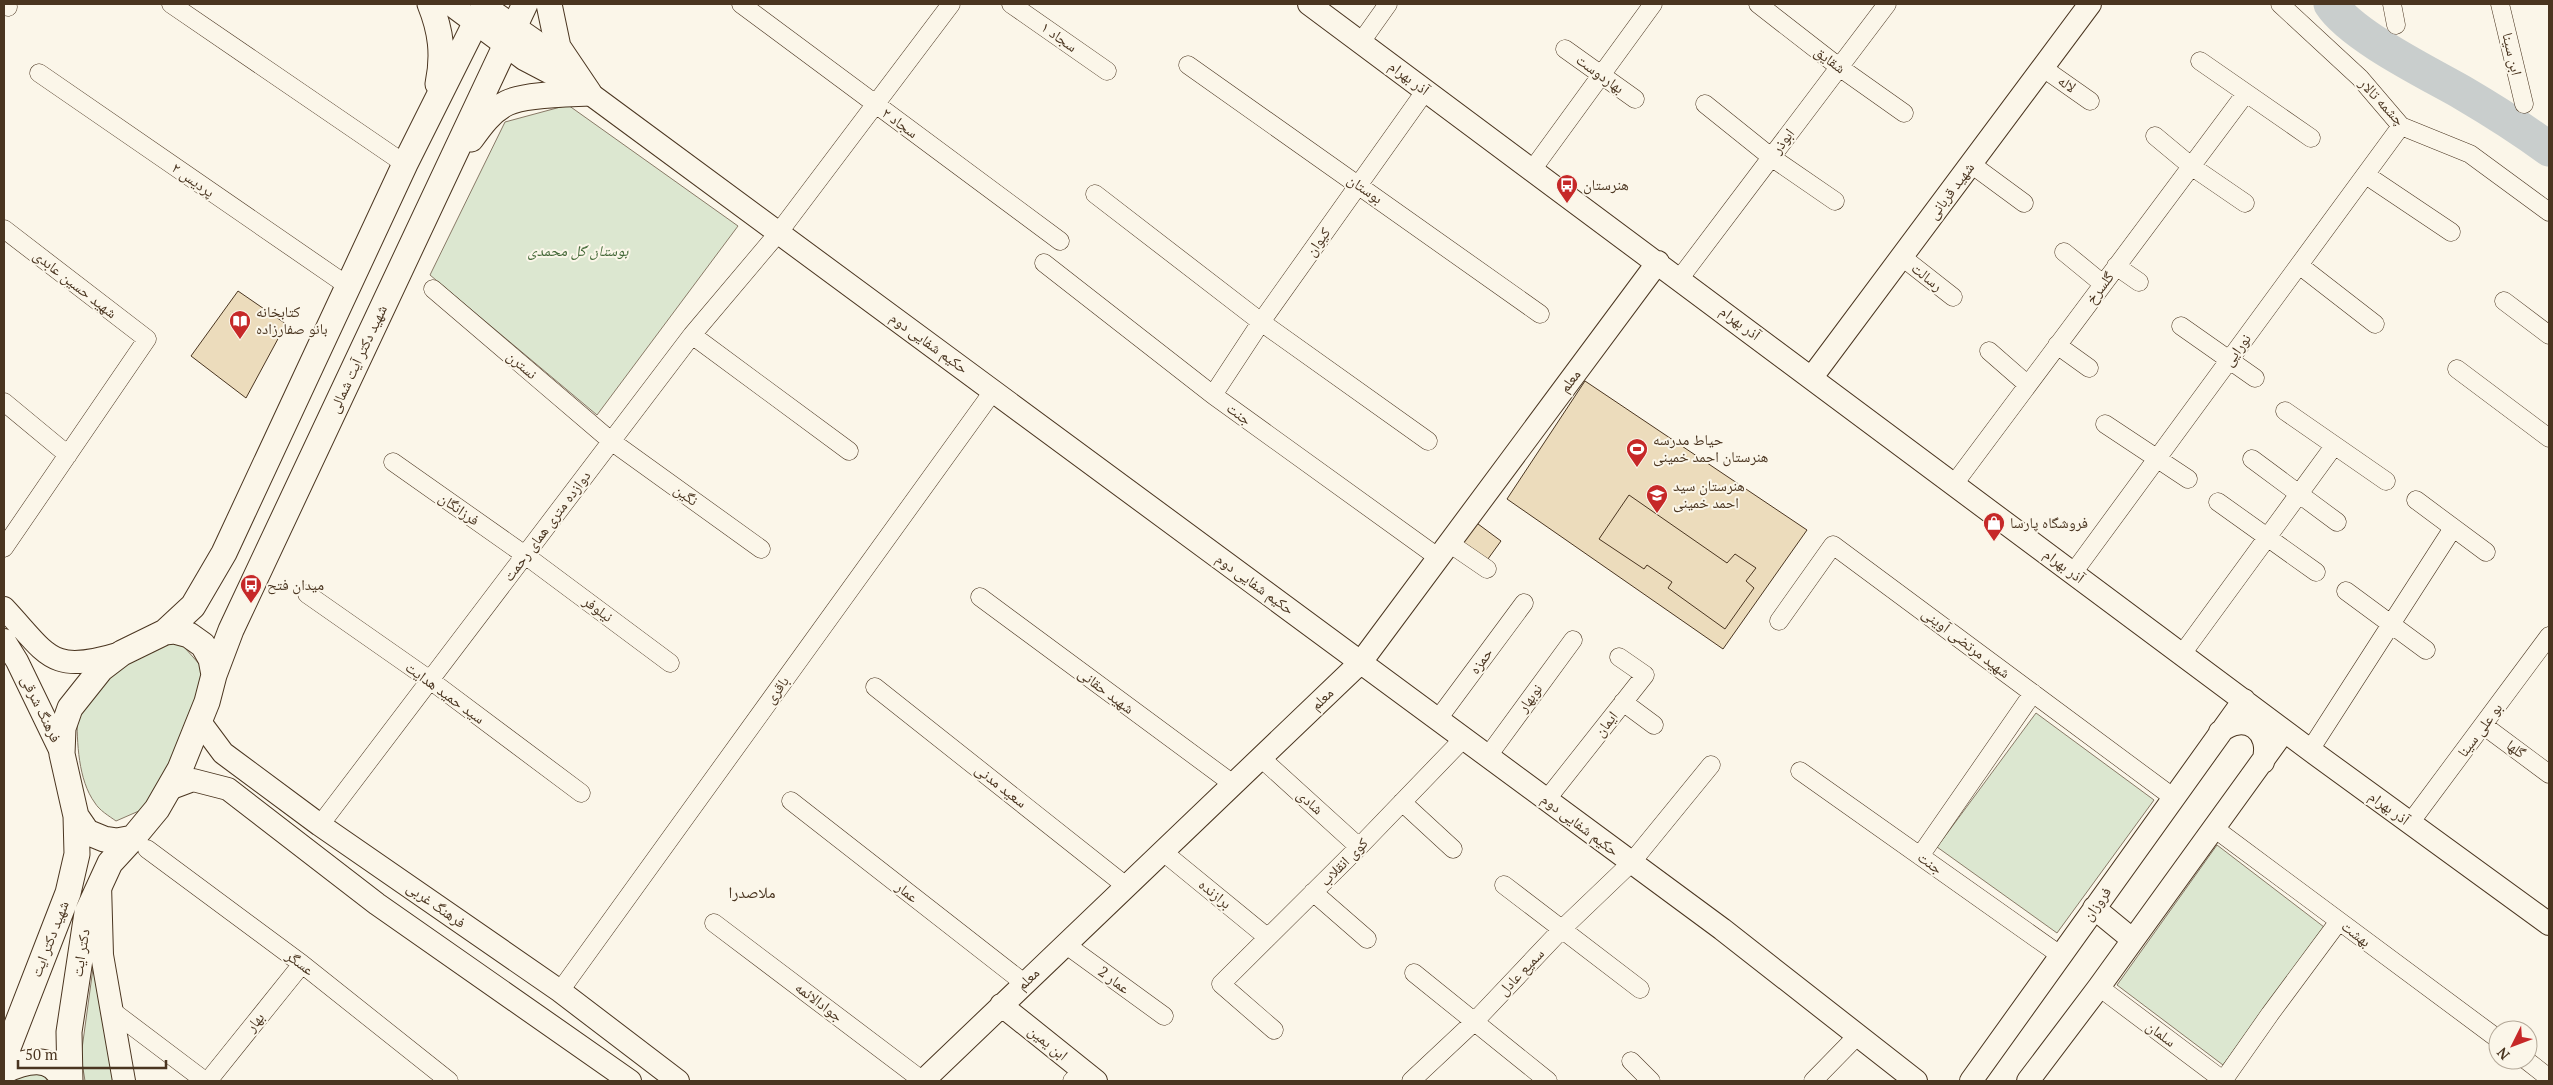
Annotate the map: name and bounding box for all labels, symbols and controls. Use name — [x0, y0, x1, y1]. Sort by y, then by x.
street label: سجاد ۱ — [1037, 16, 1082, 56]
street label: ابن سینا — [2497, 30, 2528, 77]
street label: شقایق — [1810, 41, 1850, 78]
street label: بهاردوست — [1573, 49, 1629, 97]
street label: آذر بهرام — [1385, 55, 1435, 101]
street label: لاله — [2055, 70, 2081, 96]
street label: چشمه تالار — [2355, 72, 2410, 130]
street label: سجاد ۲ — [878, 102, 923, 142]
street label: ابوذر — [1766, 124, 1798, 158]
street label: پردیس ۲ — [168, 157, 219, 202]
street label: شهید قربانی — [1922, 158, 1979, 224]
street label: بوستان — [1343, 169, 1387, 208]
bus stop icon: هنرستان — [1555, 173, 1579, 204]
place label: هنرستان — [1583, 174, 1629, 195]
street label: کیوان — [1300, 223, 1335, 260]
park label: بوستان گل محمدی — [528, 240, 629, 260]
street label: شهید حسین عابدی — [29, 244, 122, 323]
street label: رسالت — [1908, 257, 1948, 295]
street label: گلسرخ — [2081, 267, 2119, 308]
street label: آذر بهرام — [1716, 300, 1766, 346]
place label: کتابخانه بانو صفارزاده — [256, 301, 328, 338]
street label: شهید دکتر آیت شمالی — [323, 301, 392, 416]
street label: حکیم شفایی دوم — [886, 307, 973, 379]
library icon: کتابخانه بانو صفارزاده — [228, 309, 252, 340]
street label: نورایی — [2218, 329, 2256, 370]
street label: نسترن — [502, 345, 542, 384]
street label: معلم — [1554, 364, 1585, 397]
street label: جنت — [1223, 397, 1256, 429]
place label: حیاط مدرسه هنرستان احمد خمینی — [1653, 429, 1768, 467]
sports icon: حیاط مدرسه هنرستان احمد خمینی — [1625, 437, 1649, 468]
street label: دوازده متری همای رحمت — [498, 466, 595, 586]
place label: هنرستان سید احمد خمینی — [1673, 475, 1745, 513]
street label: نگین — [670, 479, 703, 510]
school or university icon: هنرستان سید احمد خمینی — [1645, 483, 1669, 514]
street label: فرزانگان — [435, 487, 484, 530]
shop icon: فروشگاه پارسا — [1982, 511, 2006, 542]
place label: فروشگاه پارسا — [2010, 512, 2088, 532]
street label: آذر بهرام — [2040, 543, 2090, 589]
street label: حکیم شفایی دوم — [1212, 548, 1299, 620]
bus stop icon: میدان فتح — [239, 573, 263, 604]
place label: میدان فتح — [267, 574, 324, 595]
street label: نیلوفر — [579, 590, 618, 626]
street label: شهید مرتضی آوینی — [1918, 602, 2015, 683]
street label: حمزه — [1464, 643, 1497, 678]
street label: سید حمید هدایت — [402, 657, 489, 728]
street label: شهید حقانی — [1074, 663, 1139, 719]
street label: فرهنگ شرقی — [16, 672, 67, 746]
street label: باقری — [759, 672, 794, 708]
street label: نوبهار — [1512, 679, 1546, 716]
street label: معلم — [1305, 682, 1338, 715]
street label: بو علی سینا — [2452, 698, 2507, 761]
street label: ایمان — [1589, 706, 1622, 741]
street label: گلها — [2503, 734, 2531, 762]
street label: سعید مدنی — [971, 759, 1032, 813]
street label: شادی — [1292, 784, 1328, 819]
street label: آذر بهرام — [2365, 786, 2415, 830]
street label: حکیم شفایی دوم — [1537, 788, 1624, 861]
street label: کوی انقلاب — [1315, 833, 1372, 890]
street label: جنت — [1914, 846, 1947, 878]
street label: برازنده — [1195, 874, 1236, 913]
street label: عمار — [891, 876, 923, 907]
street label: فرهنگ غربی — [403, 877, 470, 933]
district label: ملاصدرا — [728, 881, 776, 903]
street label: فروزان — [2077, 882, 2116, 925]
street label: شهید دکتر ایت — [25, 897, 73, 980]
street label: بهشت — [2338, 916, 2375, 951]
street label: دکتر ایت — [66, 927, 94, 978]
street label: سمیع عادل — [1493, 943, 1549, 1000]
street label: عسگر — [282, 944, 319, 980]
street label: عمار 2 — [1095, 961, 1135, 998]
street label: معلم — [1011, 962, 1044, 995]
street label: جوادالائمه — [792, 977, 848, 1026]
street label: بهار — [240, 1008, 268, 1036]
street label: سلمان — [2142, 1015, 2181, 1052]
street label: ابن یمین — [1024, 1020, 1073, 1065]
north arrow — [2488, 1020, 2538, 1070]
scale bar — [18, 1038, 165, 1070]
text: N — [2492, 1043, 2514, 1064]
text: 50 m — [25, 1044, 58, 1064]

